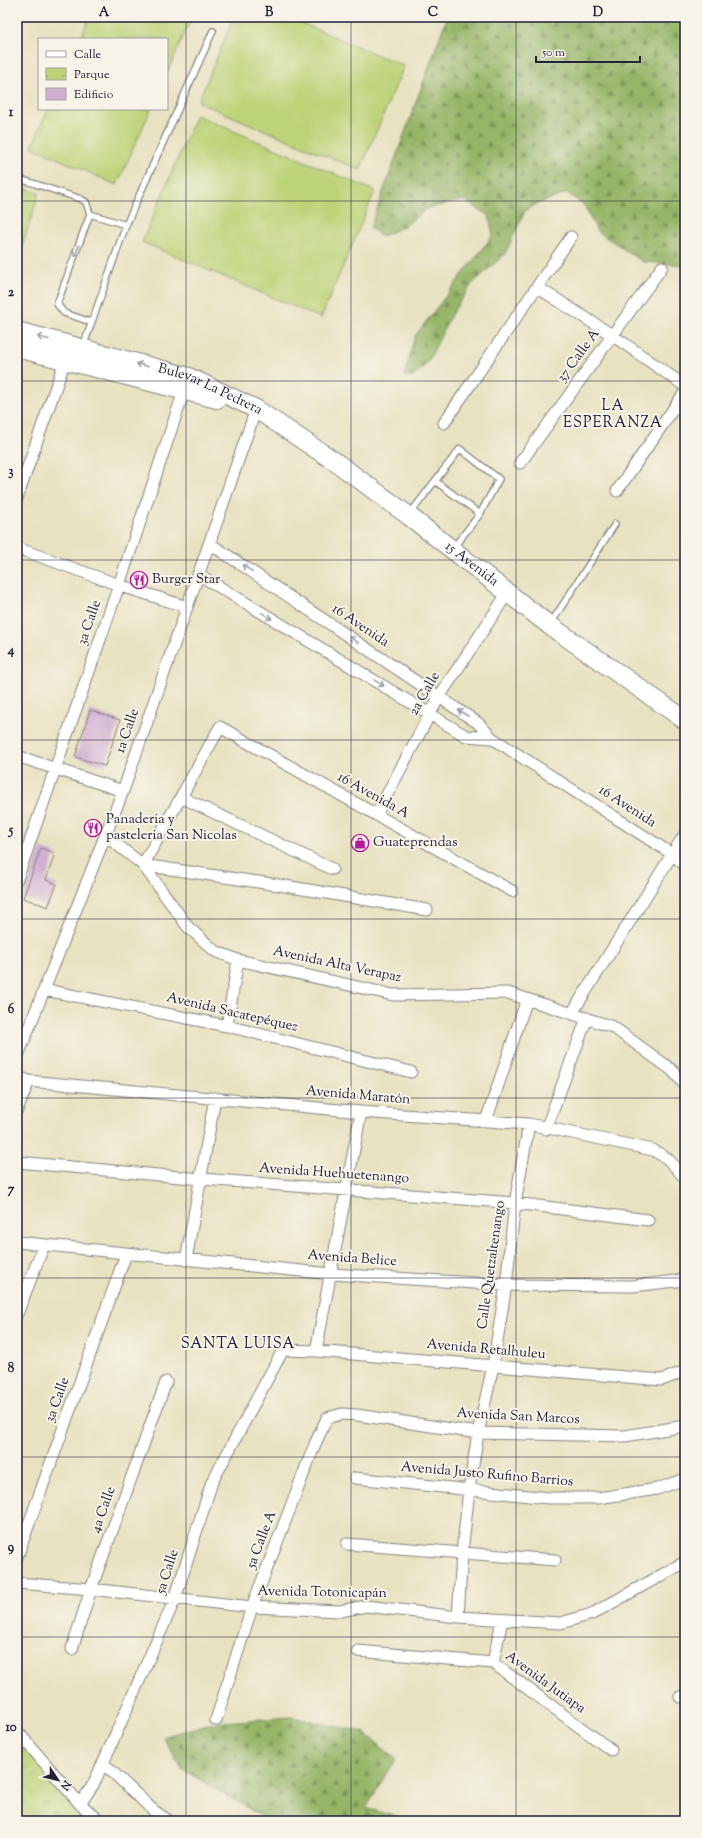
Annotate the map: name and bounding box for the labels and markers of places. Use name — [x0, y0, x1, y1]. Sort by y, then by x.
restaurant icon: Burger Star — [129, 570, 149, 590]
place label: Burger Star — [152, 570, 221, 590]
place label: Panadería y pasteleria San Nicolas — [106, 810, 237, 846]
restaurant icon: Panadería y pasteleria San Nicolas — [83, 818, 103, 838]
shop icon: Guateprendas — [350, 833, 370, 853]
place label: Guateprendas — [373, 833, 458, 853]

